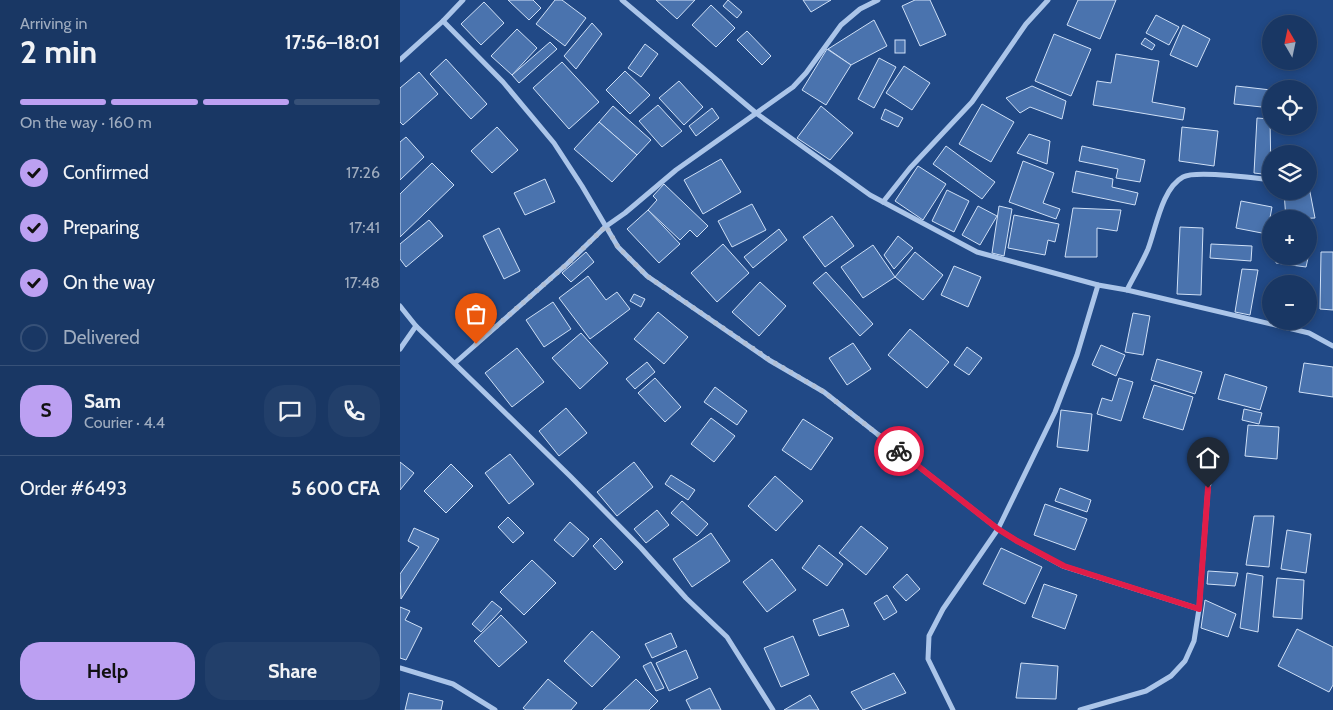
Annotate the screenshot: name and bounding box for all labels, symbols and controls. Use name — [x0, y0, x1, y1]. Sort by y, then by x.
text: Arriving in — [20, 14, 87, 33]
north arrow — [1262, 15, 1318, 70]
map controls — [1262, 15, 1317, 330]
text: 17:56–18:01 — [285, 31, 380, 54]
text: 2 min — [20, 32, 97, 71]
button: locate — [1262, 80, 1317, 135]
text: On the way · 160 m — [20, 113, 152, 132]
button: layers — [1262, 145, 1317, 200]
icon: check — [20, 159, 48, 187]
text: Confirmed — [63, 161, 149, 184]
text: 17:26 — [346, 163, 380, 182]
button: + — [1262, 210, 1317, 265]
icon: check — [20, 214, 48, 242]
text: Preparing — [63, 216, 139, 239]
text: 17:41 — [349, 218, 380, 237]
icon: check — [20, 269, 48, 297]
text: On the way — [63, 271, 155, 294]
text: 17:48 — [344, 273, 380, 292]
button: − — [1262, 275, 1317, 330]
pin — [455, 293, 497, 344]
icon: bag — [462, 300, 490, 328]
text: Delivered — [63, 326, 140, 349]
button: chat — [264, 385, 316, 437]
button: phone — [328, 385, 380, 437]
text: Sam — [84, 390, 121, 413]
text: S — [40, 399, 52, 422]
text: Courier · 4.4 — [84, 413, 165, 432]
courier — [874, 426, 924, 476]
icon: bike — [885, 437, 913, 465]
pin — [1187, 437, 1229, 488]
icon: home — [1194, 444, 1222, 472]
text: Order #6493 — [20, 477, 127, 500]
text: 5 600 CFA — [291, 477, 380, 500]
button: Help — [20, 642, 195, 700]
button: Share — [205, 642, 380, 700]

